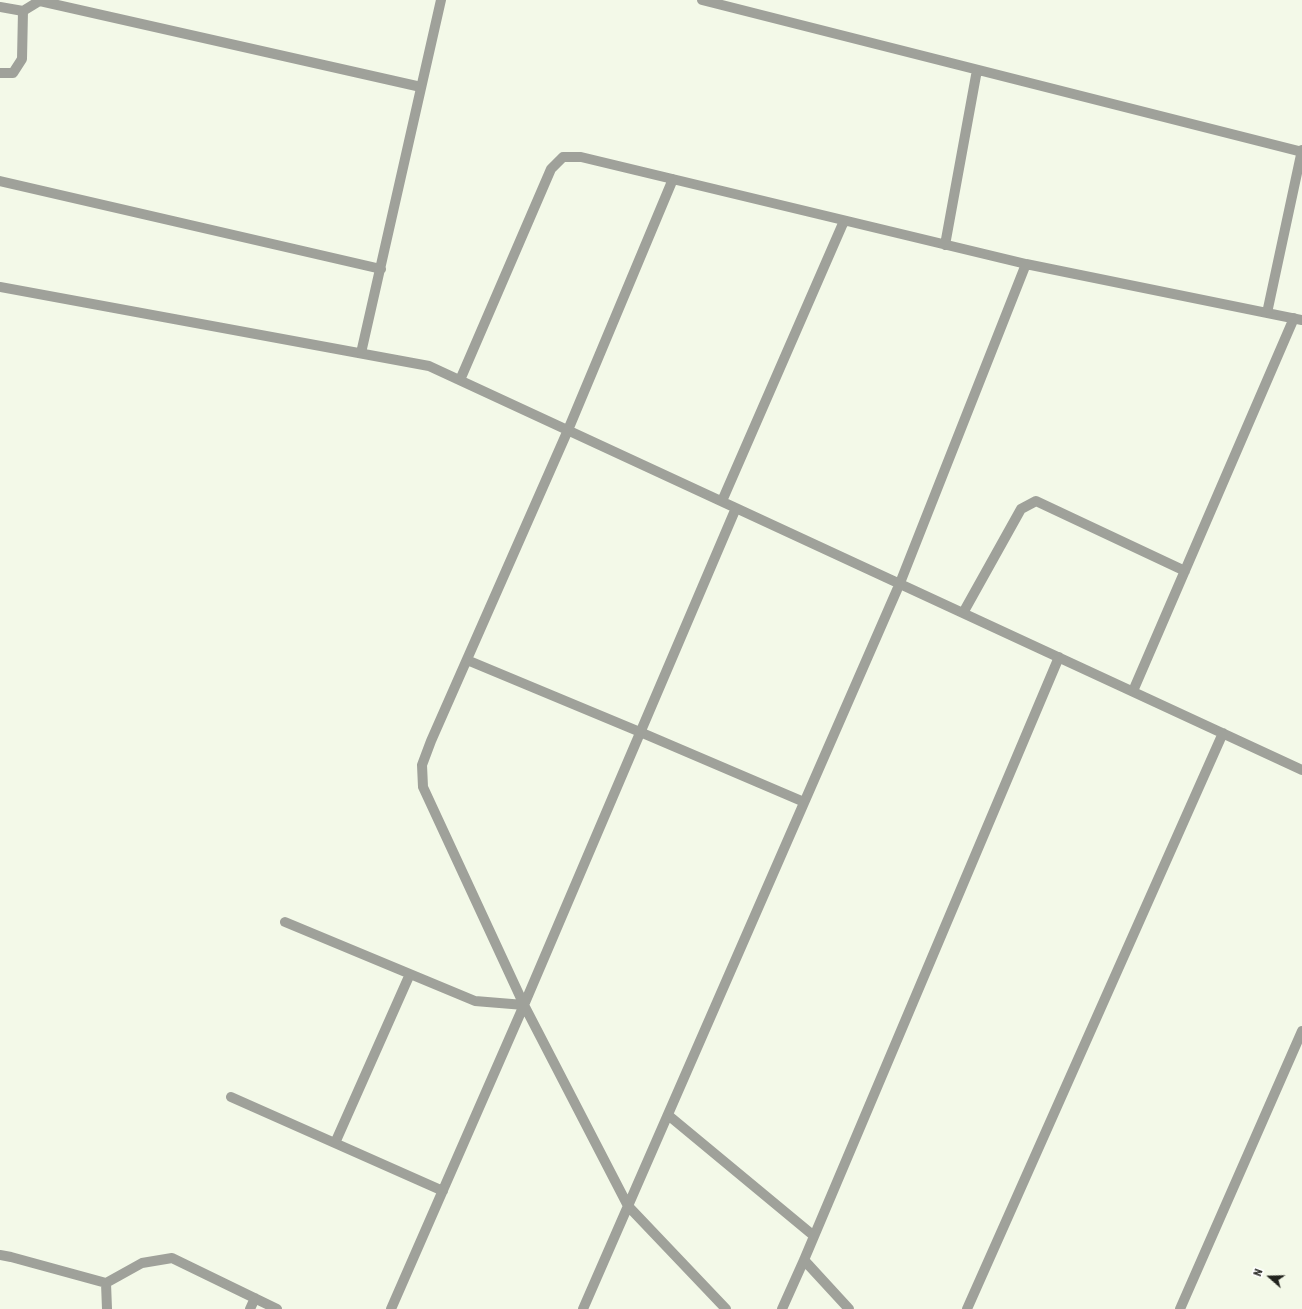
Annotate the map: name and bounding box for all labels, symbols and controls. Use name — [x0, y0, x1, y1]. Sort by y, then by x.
north arrow — [1250, 1257, 1290, 1297]
text: N — [1251, 1267, 1266, 1278]

